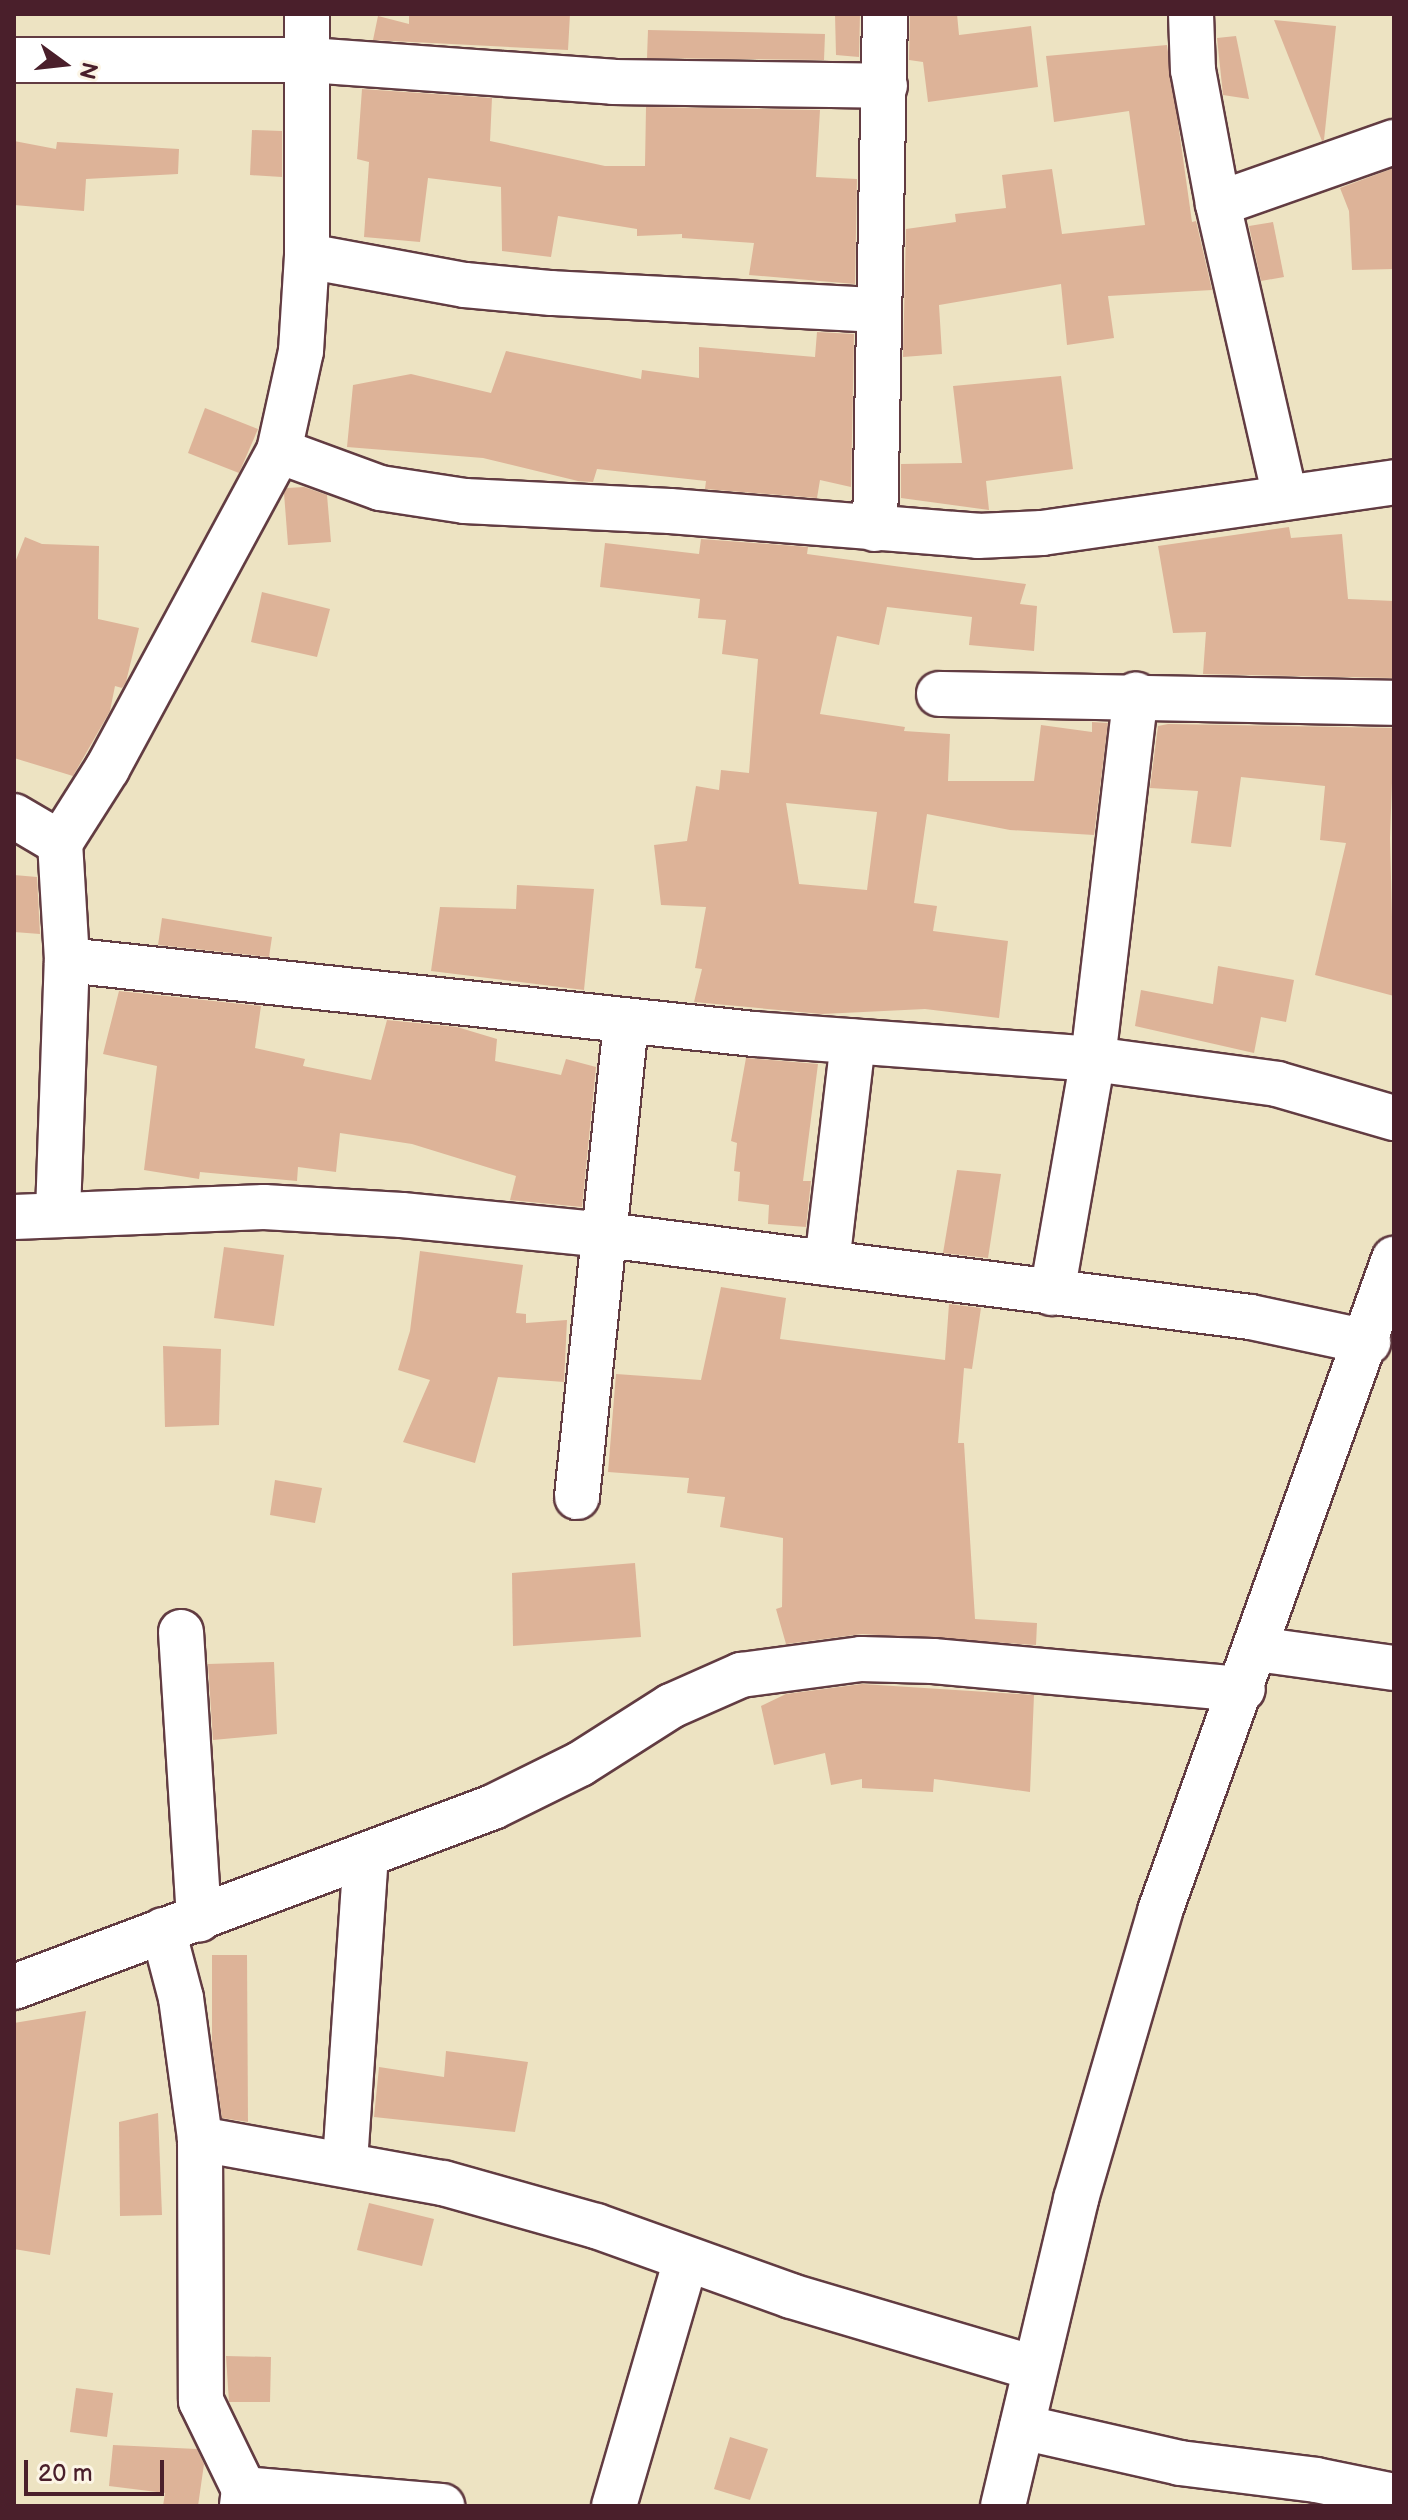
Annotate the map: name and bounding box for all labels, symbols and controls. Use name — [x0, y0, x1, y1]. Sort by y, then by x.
north arrow — [24, 24, 104, 104]
text: N — [72, 59, 103, 82]
scale bar — [28, 2444, 168, 2494]
text: 20 m — [38, 2459, 93, 2488]

